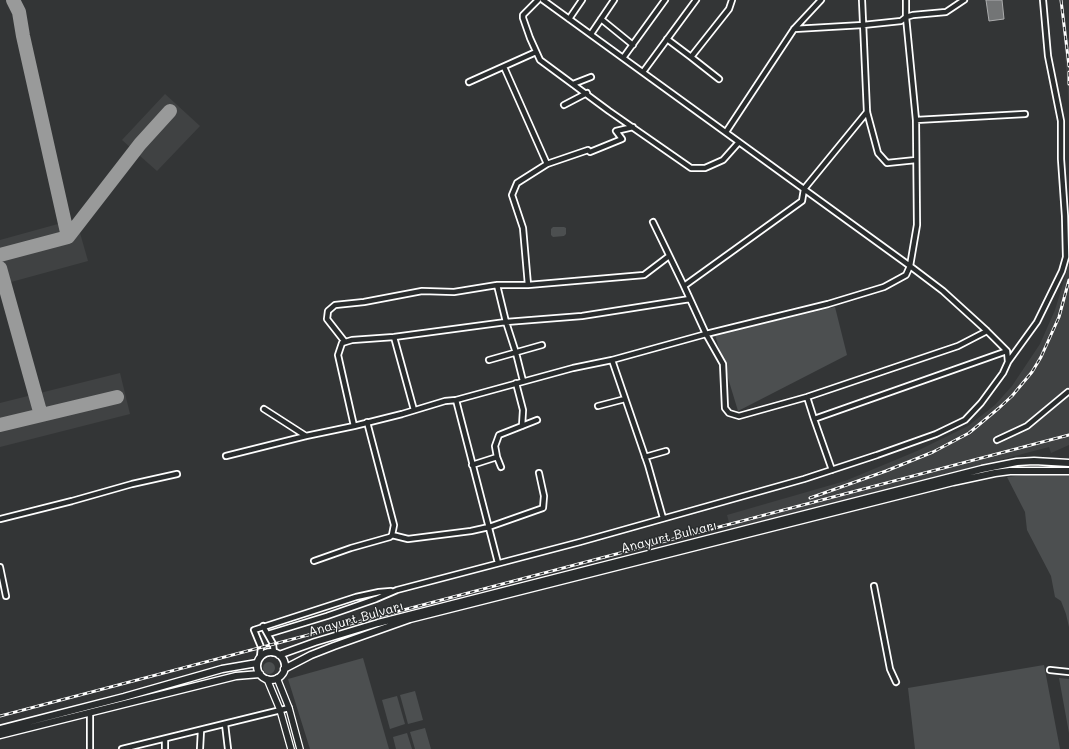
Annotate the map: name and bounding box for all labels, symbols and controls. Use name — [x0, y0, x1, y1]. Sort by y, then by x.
street label: Anayurt Bulvarı — [619, 518, 719, 556]
street label: Anayurt Bulvarı — [306, 598, 406, 640]

